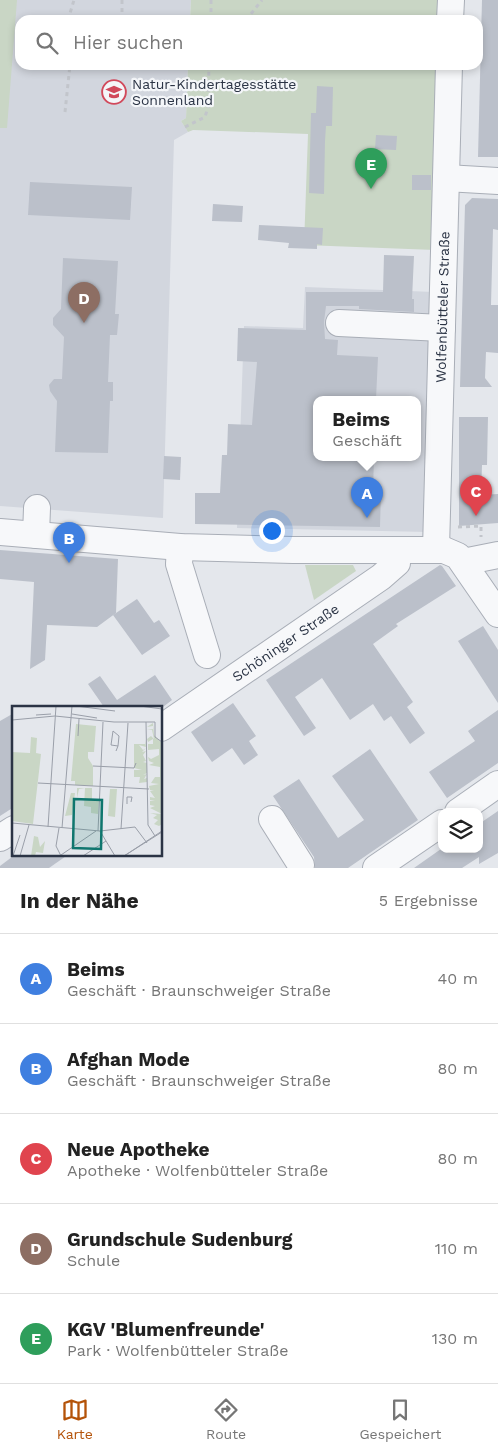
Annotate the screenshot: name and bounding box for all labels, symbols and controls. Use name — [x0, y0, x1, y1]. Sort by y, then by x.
search box — [15, 15, 483, 70]
icon: search — [33, 29, 61, 57]
text: Hier suchen — [73, 31, 184, 54]
place label: Natur-Kindertagesstätte Sonnenland — [132, 76, 296, 108]
school or university icon: Natur-Kindertagesstätte Sonnenland — [101, 79, 127, 105]
pin: E — [355, 148, 387, 189]
street label: Wolfenbütteler Straße — [432, 231, 453, 383]
pin: D — [68, 282, 100, 323]
popup — [313, 396, 421, 461]
text: Beims — [332, 408, 390, 431]
text: Geschäft — [332, 431, 402, 450]
pin: C — [460, 475, 492, 516]
pin: A — [351, 477, 383, 518]
your location — [259, 518, 285, 544]
pin: B — [53, 522, 85, 563]
street label: Schöninger Straße — [229, 600, 342, 685]
inset map — [12, 706, 162, 856]
map controls — [438, 808, 483, 853]
button: layers — [438, 808, 483, 853]
text: In der Nähe — [20, 888, 139, 913]
text: 5 Ergebnisse — [379, 891, 478, 910]
text: Beims — [67, 958, 125, 981]
text: A — [31, 969, 41, 988]
text: 40 m — [438, 969, 478, 988]
text: Geschäft · Braunschweiger Straße — [67, 981, 331, 1000]
text: Afghan Mode — [67, 1048, 190, 1071]
text: B — [31, 1059, 41, 1078]
text: 80 m — [437, 1059, 478, 1078]
text: Geschäft · Braunschweiger Straße — [67, 1071, 331, 1090]
text: Neue Apotheke — [67, 1138, 210, 1161]
text: C — [31, 1149, 41, 1168]
text: 80 m — [437, 1149, 478, 1168]
text: Apotheke · Wolfenbütteler Straße — [67, 1161, 328, 1180]
text: Grundschule Sudenburg — [67, 1228, 292, 1251]
text: D — [30, 1239, 42, 1258]
text: 110 m — [435, 1239, 478, 1258]
text: Schule — [67, 1251, 120, 1270]
text: KGV 'Blumenfreunde' — [67, 1318, 265, 1341]
text: E — [31, 1329, 41, 1348]
text: 130 m — [432, 1329, 478, 1348]
text: Park · Wolfenbütteler Straße — [67, 1341, 288, 1360]
tab: Karte — [57, 1396, 93, 1442]
tab: Route — [206, 1396, 246, 1442]
tab: Gespeichert — [359, 1396, 441, 1442]

